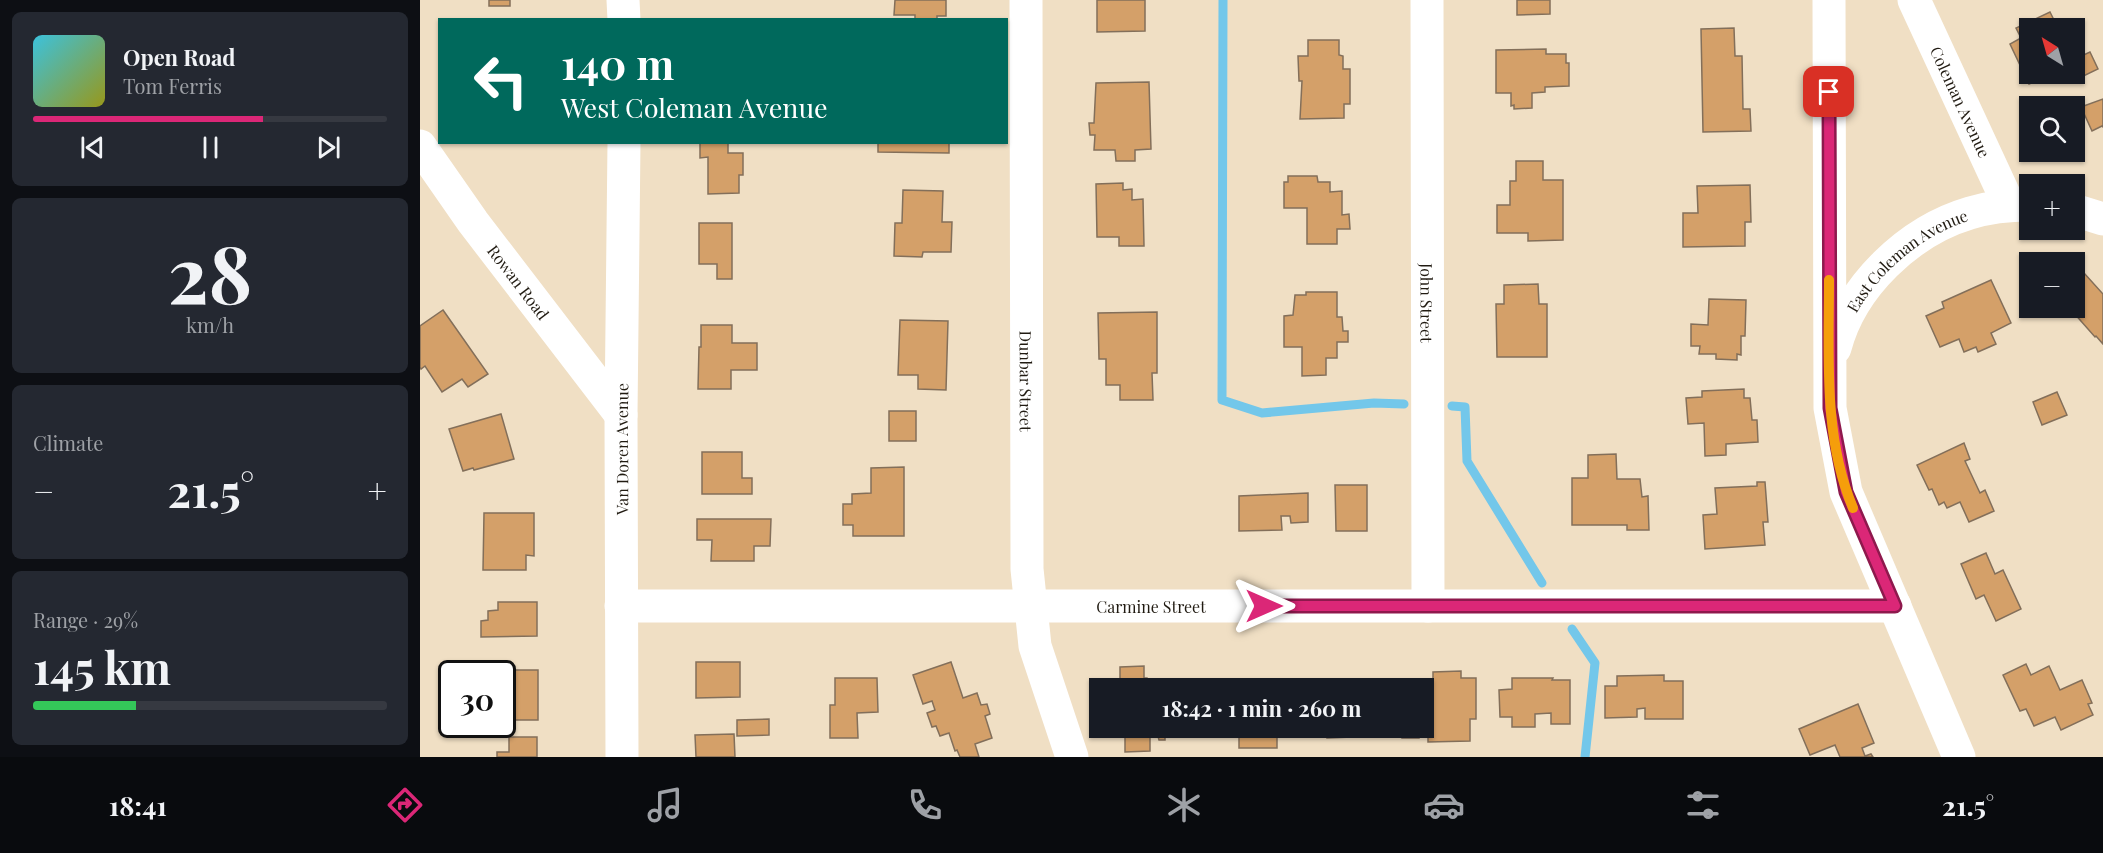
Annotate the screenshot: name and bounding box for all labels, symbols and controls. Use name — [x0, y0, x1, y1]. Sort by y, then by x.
north arrow — [2019, 18, 2085, 84]
map controls — [2019, 18, 2085, 318]
text: 140 m — [561, 35, 674, 91]
text: Open Road — [123, 42, 235, 72]
icon: left — [462, 42, 540, 120]
street label: Coleman Avenue — [1926, 43, 1996, 161]
pin — [1803, 66, 1854, 117]
text: Tom Ferris — [123, 72, 222, 99]
icon: arrive — [1812, 75, 1845, 108]
text: West Coleman Avenue — [561, 89, 828, 125]
button: search — [2019, 96, 2085, 162]
icon: previous — [76, 131, 109, 164]
icon: pause — [194, 131, 227, 164]
icon: next — [312, 131, 345, 164]
button: + — [2019, 174, 2085, 240]
street label: East Coleman Avenue — [1841, 204, 1970, 316]
text: 28 — [168, 220, 252, 324]
street label: Rowan Road — [483, 240, 554, 324]
button: − — [2019, 252, 2085, 318]
street label: John Street — [1417, 262, 1438, 343]
text: km/h — [186, 311, 234, 338]
street label: Dunbar Street — [1016, 330, 1037, 432]
street label: Van Doren Avenue — [610, 383, 632, 516]
text: Climate — [33, 429, 103, 456]
text: 21.5° — [168, 459, 254, 519]
text: − — [33, 468, 54, 512]
text: + — [368, 468, 387, 512]
position arrow — [1232, 574, 1296, 638]
street label: Carmine Street — [1096, 596, 1206, 617]
text: Range · 29% — [33, 606, 138, 633]
text: 145 km — [33, 636, 171, 696]
speed limit sign: 30 — [438, 660, 516, 738]
text: 18:42 · 1 min · 260 m — [1162, 693, 1361, 723]
icon: directions — [384, 784, 426, 826]
icon: music — [644, 784, 686, 826]
icon: phone — [904, 784, 946, 826]
icon: climate — [1163, 784, 1205, 826]
icon: car — [1423, 784, 1465, 826]
icon: filters — [1682, 784, 1724, 826]
text: 18:41 — [109, 787, 167, 823]
text: 21.5° — [1942, 787, 1994, 823]

